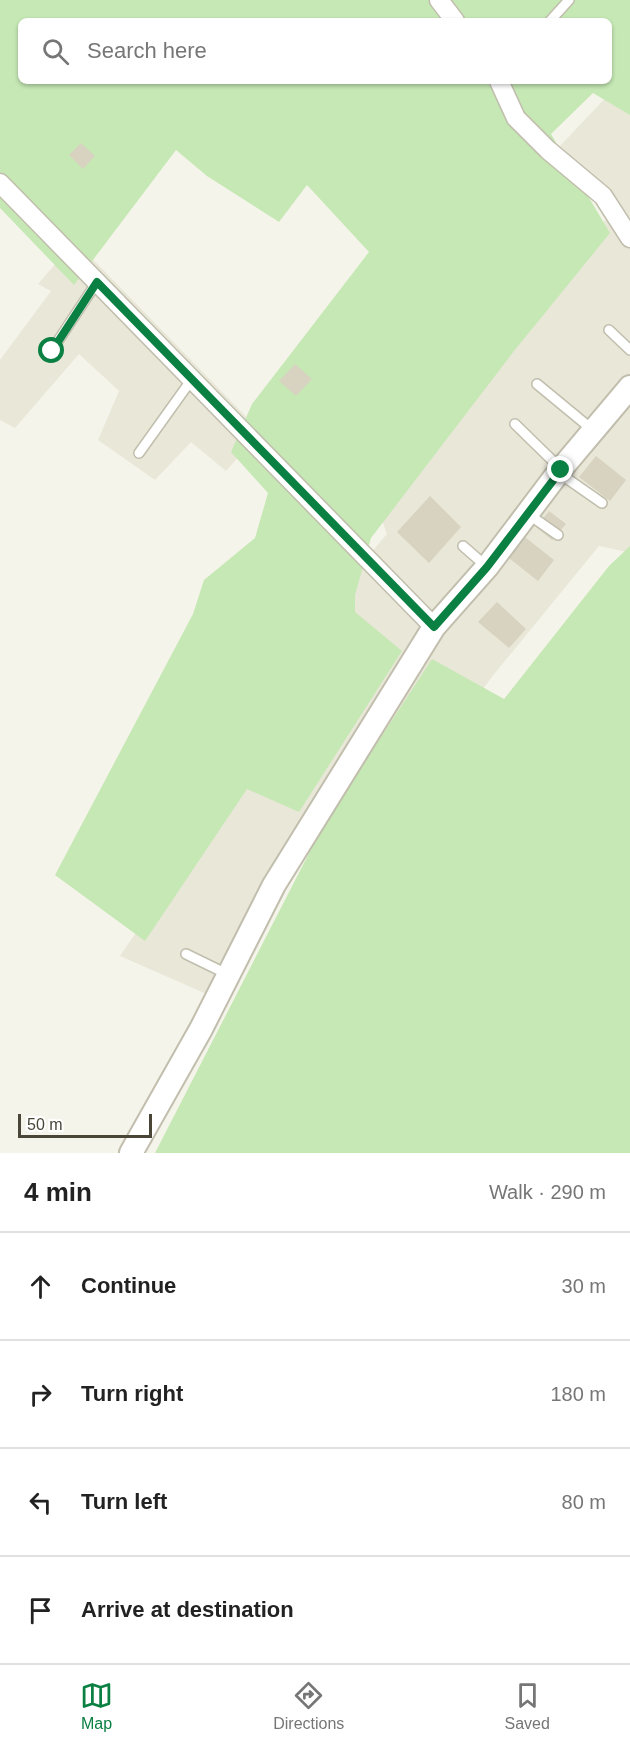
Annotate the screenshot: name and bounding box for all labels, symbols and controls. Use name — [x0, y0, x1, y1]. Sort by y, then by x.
search box — [18, 18, 612, 84]
icon: search — [39, 35, 72, 68]
text: Search here — [87, 38, 207, 63]
route start — [38, 337, 64, 363]
route end — [547, 456, 573, 482]
scale bar — [18, 1111, 152, 1138]
text: 50 m — [27, 1116, 63, 1133]
text: 4 min — [24, 1177, 92, 1207]
text: Walk · 290 m — [489, 1181, 606, 1203]
icon: ahead — [24, 1270, 57, 1303]
text: Continue — [81, 1273, 176, 1298]
text: 30 m — [562, 1275, 606, 1297]
icon: right — [24, 1378, 57, 1411]
text: Turn right — [81, 1381, 183, 1406]
text: 180 m — [550, 1383, 606, 1405]
icon: left — [24, 1486, 57, 1519]
text: Turn left — [81, 1489, 167, 1514]
text: 80 m — [562, 1491, 606, 1513]
icon: arrive — [24, 1594, 57, 1627]
text: Arrive at destination — [81, 1597, 294, 1622]
tab: Map — [80, 1679, 113, 1733]
tab: Directions — [273, 1679, 344, 1733]
tab: Saved — [505, 1679, 550, 1733]

